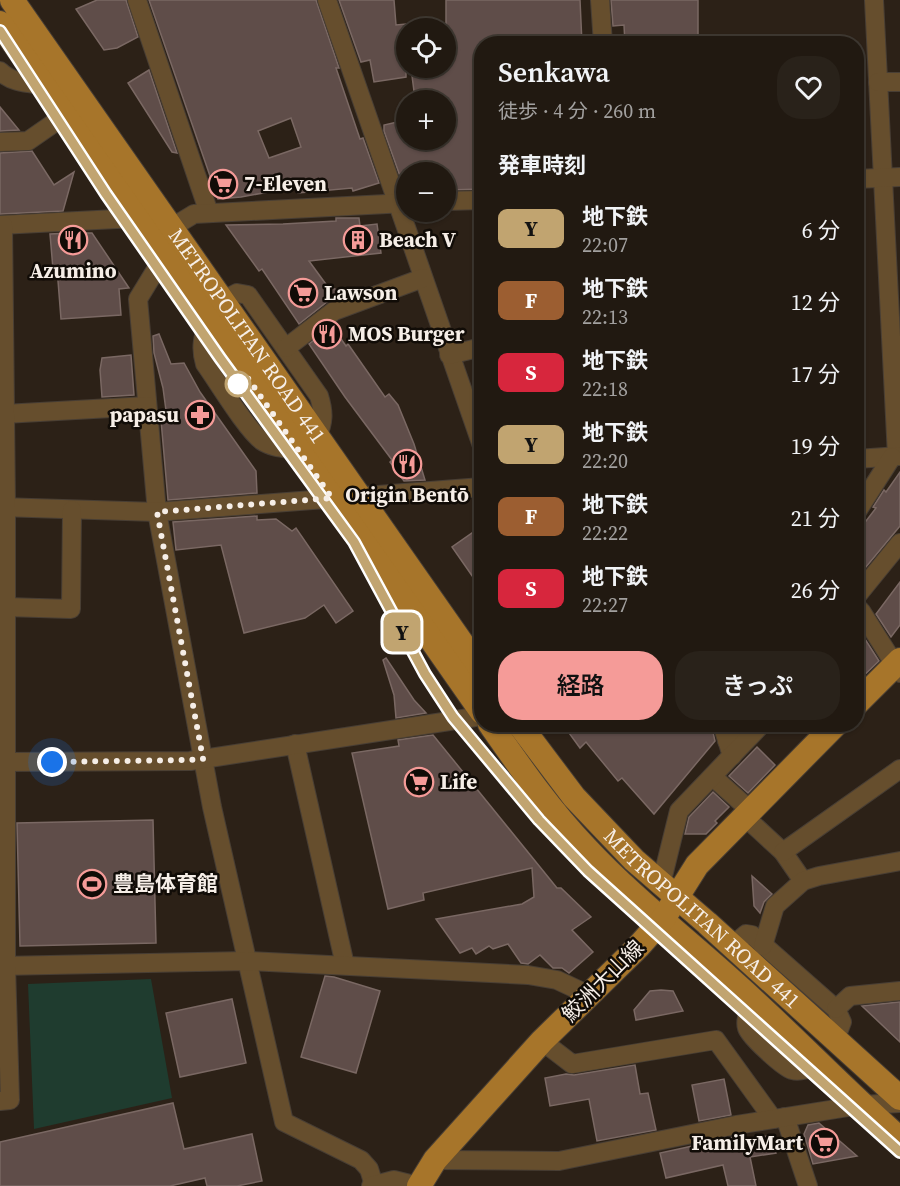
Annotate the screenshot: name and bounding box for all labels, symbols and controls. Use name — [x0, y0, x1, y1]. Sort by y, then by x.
map controls — [396, 18, 456, 222]
button: locate — [396, 18, 456, 78]
text: Senkawa — [498, 53, 610, 91]
button: heart — [777, 56, 840, 119]
button: + — [396, 90, 456, 150]
text: 徒歩 · 4 分 · 260 m — [498, 97, 656, 125]
text: 発車時刻 — [498, 150, 586, 180]
button: − — [396, 162, 456, 222]
supermarket icon: 7-Eleven — [207, 168, 239, 200]
place label: 7-Eleven — [244, 169, 327, 198]
text: 地下鉄 — [582, 201, 648, 231]
text: Y — [524, 214, 538, 243]
text: 6 分 — [802, 215, 840, 245]
street label: METROPOLITAN ROAD 441 — [162, 222, 333, 449]
restaurant icon: Azumino — [57, 224, 89, 256]
building icon: Beach V — [342, 224, 374, 256]
place label: Beach V — [379, 225, 456, 254]
text: 22:07 — [582, 231, 628, 259]
place label: Azumino — [29, 256, 117, 285]
text: 地下鉄 — [582, 273, 648, 303]
supermarket icon: Lawson — [287, 277, 319, 309]
place label: Lawson — [324, 278, 398, 307]
text: F — [525, 286, 537, 315]
text: 12 分 — [791, 287, 840, 317]
text: 22:13 — [582, 303, 628, 331]
restaurant icon: MOS Burger — [311, 318, 343, 350]
place label: MOS Burger — [348, 319, 465, 348]
text: 地下鉄 — [582, 345, 648, 375]
text: S — [525, 358, 537, 387]
text: 17 分 — [791, 359, 840, 389]
unlabelled marker — [225, 371, 251, 397]
text: 22:18 — [582, 375, 628, 403]
pharmacy icon: papasu — [184, 399, 216, 431]
place label: papasu — [110, 400, 179, 429]
text: 地下鉄 — [582, 417, 648, 447]
text: Y — [524, 430, 538, 459]
text: 19 分 — [791, 431, 840, 461]
text: 22:20 — [582, 447, 628, 475]
restaurant icon: Origin Bentō — [391, 448, 423, 480]
place label: Origin Bentō — [345, 480, 469, 509]
text: 地下鉄 — [582, 489, 648, 519]
text: F — [525, 502, 537, 531]
text: 21 分 — [791, 503, 840, 533]
text: 22:22 — [582, 519, 628, 547]
text: 地下鉄 — [582, 561, 648, 591]
text: S — [525, 574, 537, 603]
text: 26 分 — [791, 575, 840, 605]
text: 22:27 — [582, 591, 628, 619]
line badge: Y — [382, 612, 422, 652]
text: Y — [395, 618, 409, 647]
button: 経路 — [498, 651, 663, 720]
button: きっぷ — [675, 651, 840, 720]
your location — [37, 747, 67, 777]
supermarket icon: Life — [403, 766, 435, 798]
place label: Life — [440, 767, 477, 796]
street label: METROPOLITAN ROAD 441 — [597, 822, 807, 1015]
sports icon: 豊島体育館 — [76, 868, 108, 900]
place label: 豊島体育館 — [113, 869, 218, 898]
street label: 鮫洲大山線 — [555, 933, 650, 1028]
supermarket icon: FamilyMart — [808, 1127, 840, 1159]
place label: FamilyMart — [691, 1128, 803, 1157]

